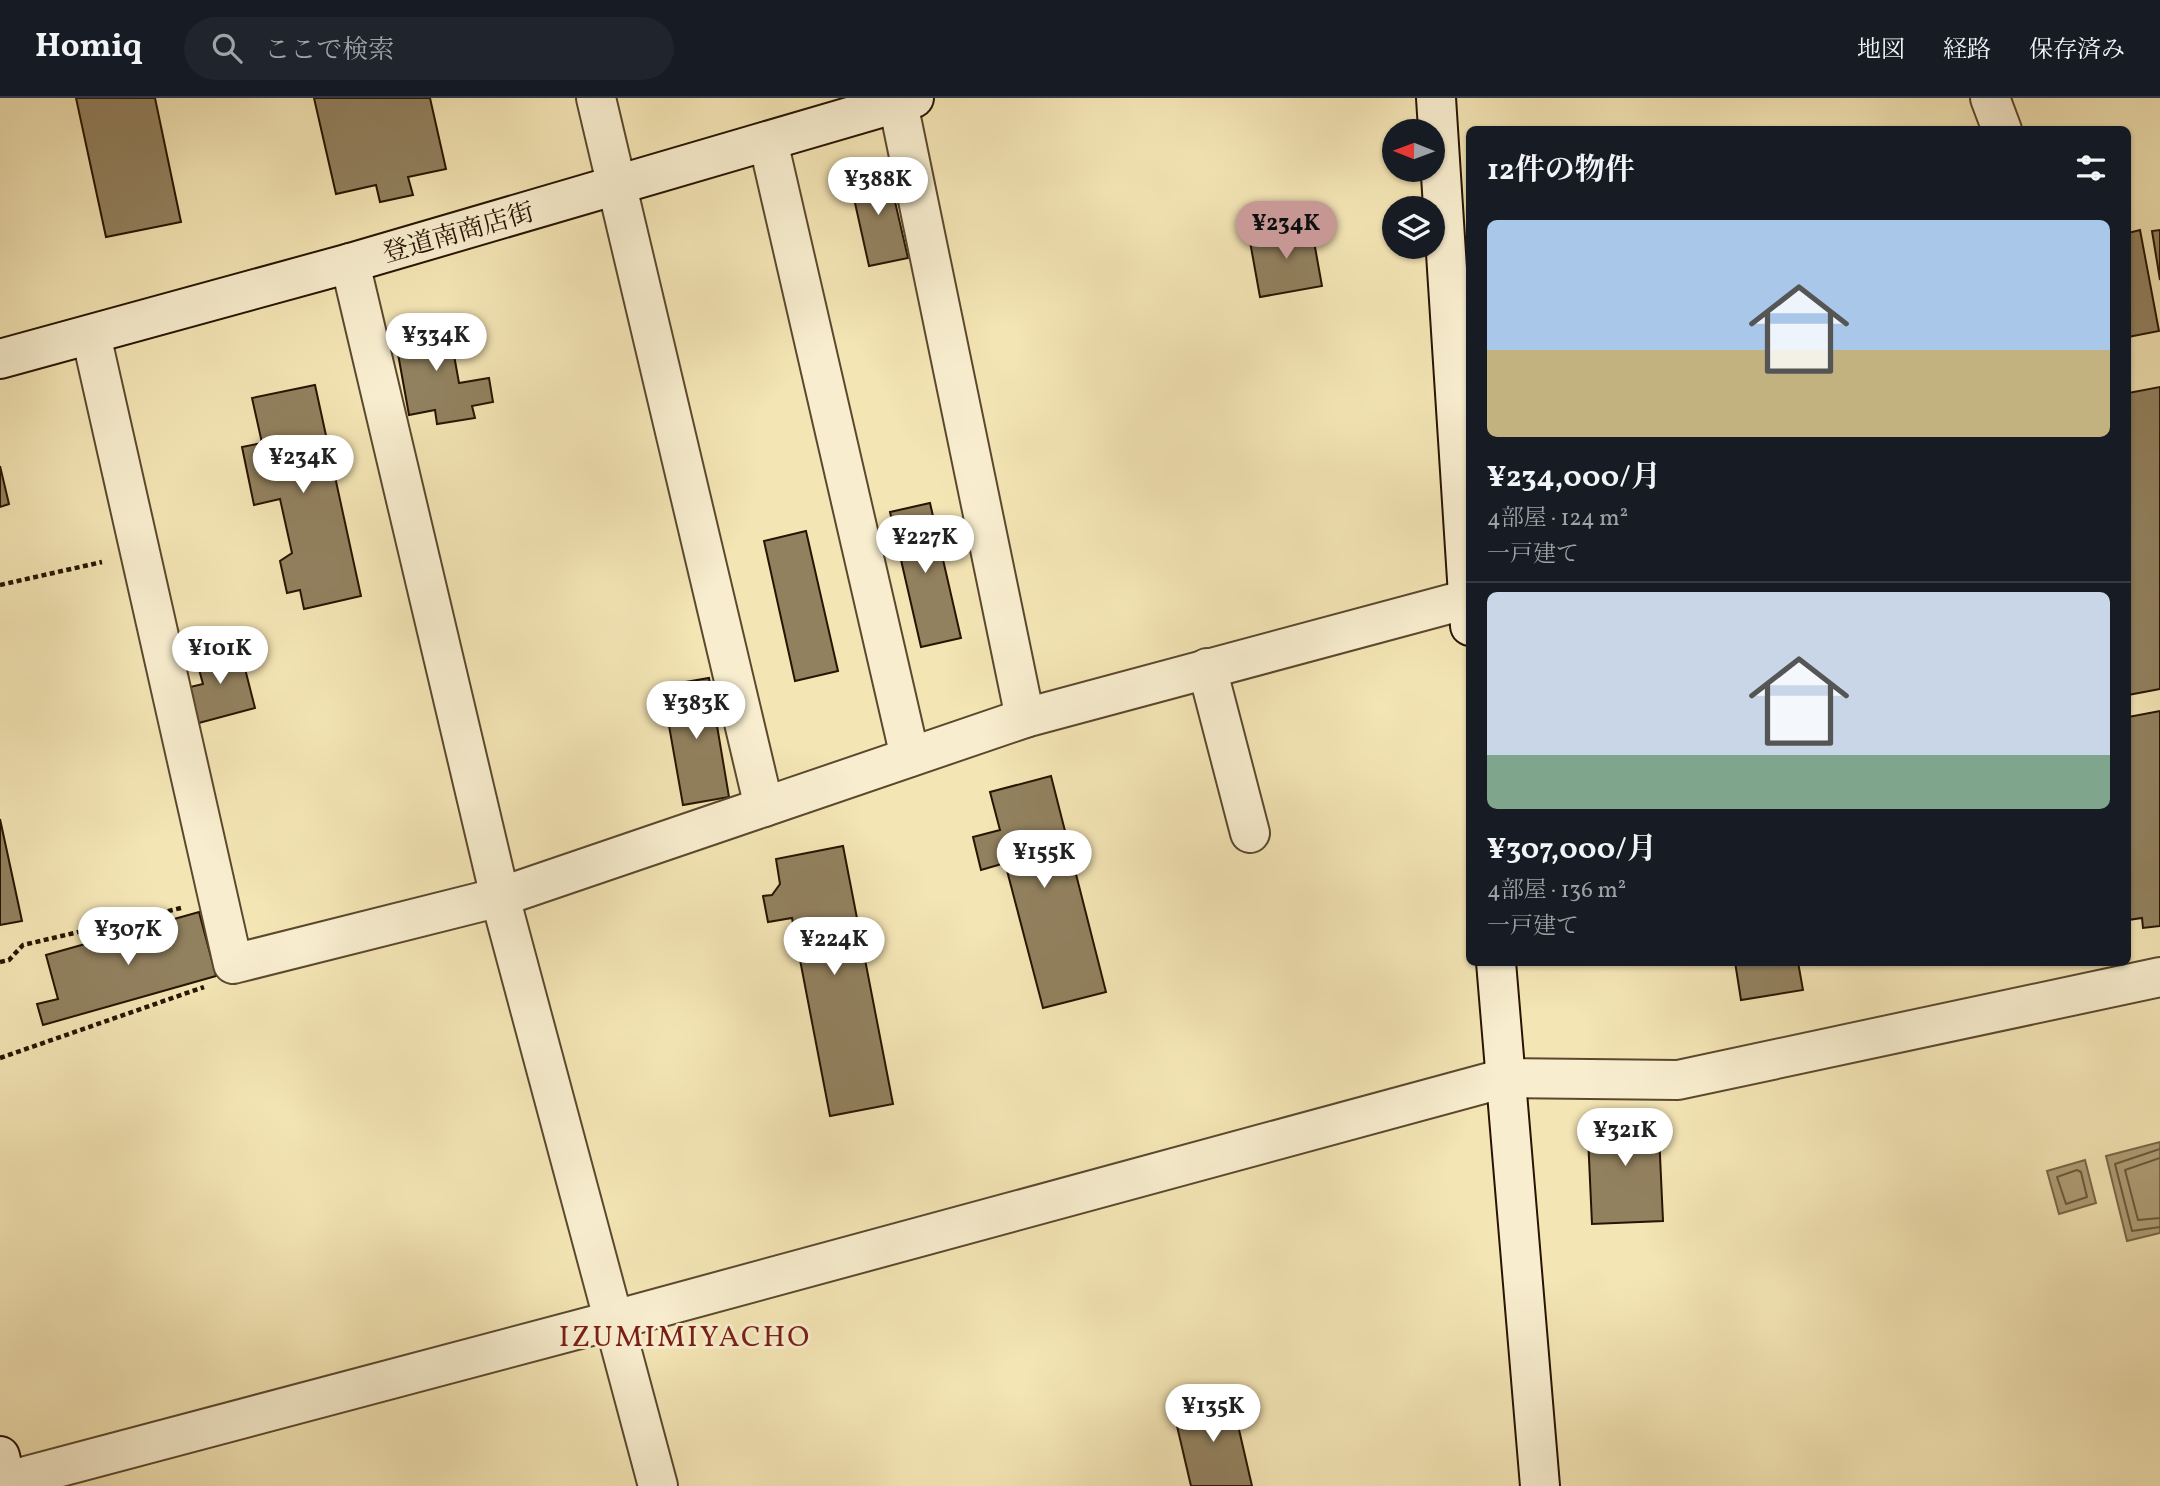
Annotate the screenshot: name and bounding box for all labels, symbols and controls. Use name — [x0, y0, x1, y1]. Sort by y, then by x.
search box — [184, 17, 674, 80]
text: Homiq — [35, 25, 142, 71]
icon: search — [208, 29, 246, 67]
text: ここで検索 — [264, 33, 394, 69]
text: 地図 — [1857, 34, 1905, 68]
text: 経路 — [1943, 34, 1991, 68]
text: 保存済み — [2029, 34, 2125, 68]
north arrow — [1382, 119, 1446, 182]
map controls — [1382, 119, 1445, 259]
icon: filters — [2072, 149, 2110, 187]
text: 12件の物件 — [1487, 150, 1635, 192]
pin: ¥388K — [829, 158, 927, 217]
text: ¥388K — [844, 164, 912, 196]
street label: 登道南商店街 — [379, 195, 538, 273]
button: layers — [1382, 196, 1445, 259]
pin: ¥234K — [1237, 202, 1335, 261]
text: ¥234K — [1252, 208, 1320, 240]
icon: home — [1736, 266, 1862, 392]
pin: ¥334K — [387, 314, 485, 373]
text: ¥334K — [402, 320, 470, 352]
pin: ¥234K — [254, 436, 352, 495]
text: ¥234K — [269, 442, 337, 474]
text: ¥234,000/月 — [1487, 457, 1661, 499]
text: 4部屋 · 124 m² — [1487, 503, 1628, 535]
pin: ¥227K — [876, 516, 974, 575]
text: ¥227K — [892, 522, 958, 554]
text: 一戸建て — [1487, 539, 1579, 571]
pin: ¥101K — [171, 626, 269, 686]
text: ¥101K — [188, 633, 252, 665]
icon: home — [1736, 638, 1862, 764]
pin: ¥383K — [647, 682, 745, 741]
text: ¥383K — [662, 688, 730, 720]
text: ¥307,000/月 — [1487, 829, 1657, 871]
pin: ¥155K — [995, 830, 1093, 890]
text: ¥155K — [1013, 837, 1075, 869]
text: 4部屋 · 136 m² — [1487, 875, 1626, 907]
pin: ¥307K — [79, 908, 177, 967]
text: 一戸建て — [1487, 911, 1579, 943]
text: ¥307K — [94, 914, 162, 946]
pin: ¥224K — [785, 918, 883, 977]
text: ¥224K — [800, 924, 868, 956]
pin: ¥321K — [1576, 1108, 1674, 1168]
text: ¥321K — [1593, 1115, 1657, 1147]
district label: IZUMIMIYACHO — [559, 1317, 811, 1359]
pin: ¥135K — [1164, 1384, 1262, 1444]
text: ¥135K — [1181, 1391, 1245, 1423]

